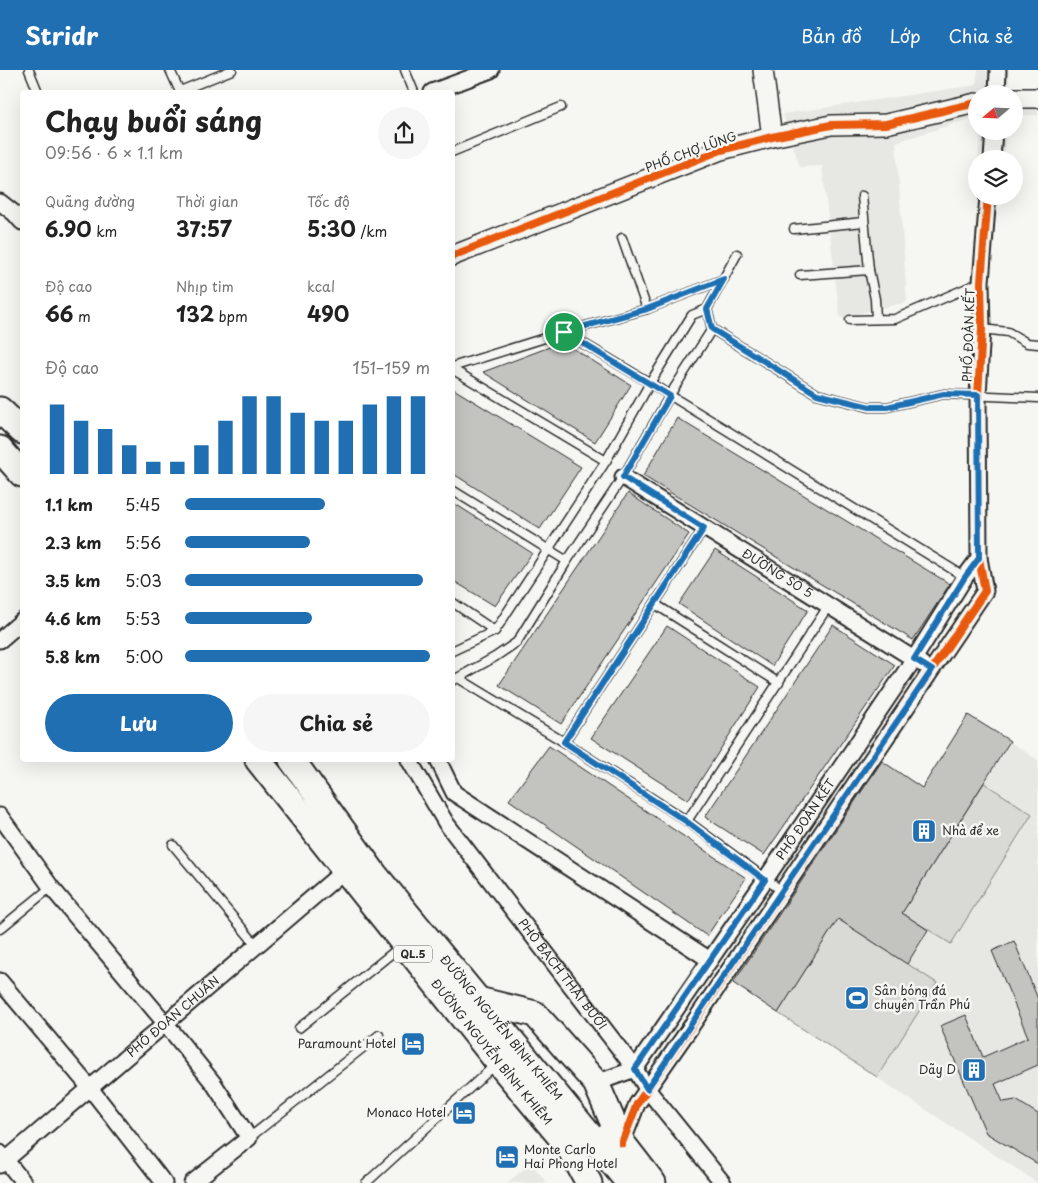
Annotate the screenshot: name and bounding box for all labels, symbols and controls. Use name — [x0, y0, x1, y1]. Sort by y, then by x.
text: Stridr — [25, 17, 98, 53]
text: Bản đồ — [801, 22, 862, 49]
text: Lớp — [890, 22, 921, 49]
text: Chia sẻ — [949, 22, 1013, 49]
north arrow — [968, 85, 1022, 140]
map controls — [968, 85, 1023, 205]
text: Chạy buổi sáng — [45, 99, 262, 142]
button: share — [378, 107, 430, 159]
street label: PHỐ CHỢ LŨNG — [642, 126, 739, 176]
text: 09:56 · 6 × 1.1 km — [45, 140, 183, 164]
button: layers — [968, 150, 1023, 205]
text: Quãng đường — [45, 191, 135, 212]
text: Thời gian — [176, 191, 238, 212]
text: Tốc độ — [307, 191, 350, 212]
text: 6.90 — [45, 212, 92, 244]
text: 37:57 — [176, 212, 232, 244]
text: 5:30 — [307, 212, 356, 244]
text: km — [92, 221, 117, 242]
text: /km — [356, 221, 387, 242]
text: Độ cao — [45, 276, 92, 297]
text: Nhịp tim — [176, 276, 234, 297]
text: kcal — [307, 276, 335, 297]
street label: PHỐ ĐOÀN KẾT — [957, 287, 979, 382]
text: 66 — [45, 297, 73, 329]
text: 132 — [176, 297, 214, 329]
text: 490 — [307, 297, 349, 329]
text: m — [73, 306, 91, 327]
text: bpm — [214, 306, 248, 327]
pin — [543, 311, 585, 353]
icon: arrive — [550, 318, 578, 346]
text: Độ cao — [45, 355, 99, 379]
text: 151–159 m — [353, 355, 430, 379]
text: 1.1 km — [45, 492, 93, 516]
text: 5:45 — [125, 492, 160, 516]
text: 2.3 km — [45, 530, 101, 554]
text: 5:56 — [125, 530, 161, 554]
street label: ĐƯỜNG SỐ 5 — [739, 544, 817, 602]
text: 3.5 km — [45, 568, 100, 592]
text: 5:03 — [125, 568, 162, 592]
text: 4.6 km — [45, 606, 101, 630]
text: 5:53 — [125, 606, 160, 630]
text: 5.8 km — [45, 644, 100, 668]
text: 5:00 — [125, 644, 163, 668]
button: Lưu — [45, 694, 233, 752]
button: Chia sẻ — [243, 694, 430, 752]
street label: PHỐ ĐOÀN KẾT — [771, 774, 839, 863]
building icon: Nhà để xe — [911, 818, 937, 844]
place label: Nhà để xe — [942, 821, 999, 839]
street label: PHỐ BẠCH THÁI BƯỞI — [515, 914, 612, 1033]
road number: QL.5 — [394, 946, 432, 962]
street label: ĐƯỜNG NGUYỄN BÌNH KHIÊM — [436, 951, 567, 1104]
street label: PHỐ ĐOÀN CHUẨN — [122, 971, 223, 1061]
street label: ĐƯỜNG NGUYỄN BỈNH KHIÊM — [427, 975, 557, 1129]
place label: Sân bóng đá chuyên Trần Phú — [874, 981, 970, 1013]
sports icon: Sân bóng đá chuyên Trần Phú — [844, 985, 870, 1011]
hotel icon: Paramount Hotel — [400, 1031, 426, 1057]
place label: Paramount Hotel — [298, 1034, 396, 1052]
building icon: Dãy D — [961, 1057, 987, 1083]
place label: Dãy D — [919, 1060, 956, 1078]
hotel icon: Monaco Hotel — [451, 1100, 477, 1126]
place label: Monaco Hotel — [366, 1103, 446, 1121]
place label: Monte Carlo Hai Phong Hotel — [524, 1140, 617, 1172]
hotel icon: Monte Carlo Hai Phong Hotel — [494, 1144, 520, 1170]

